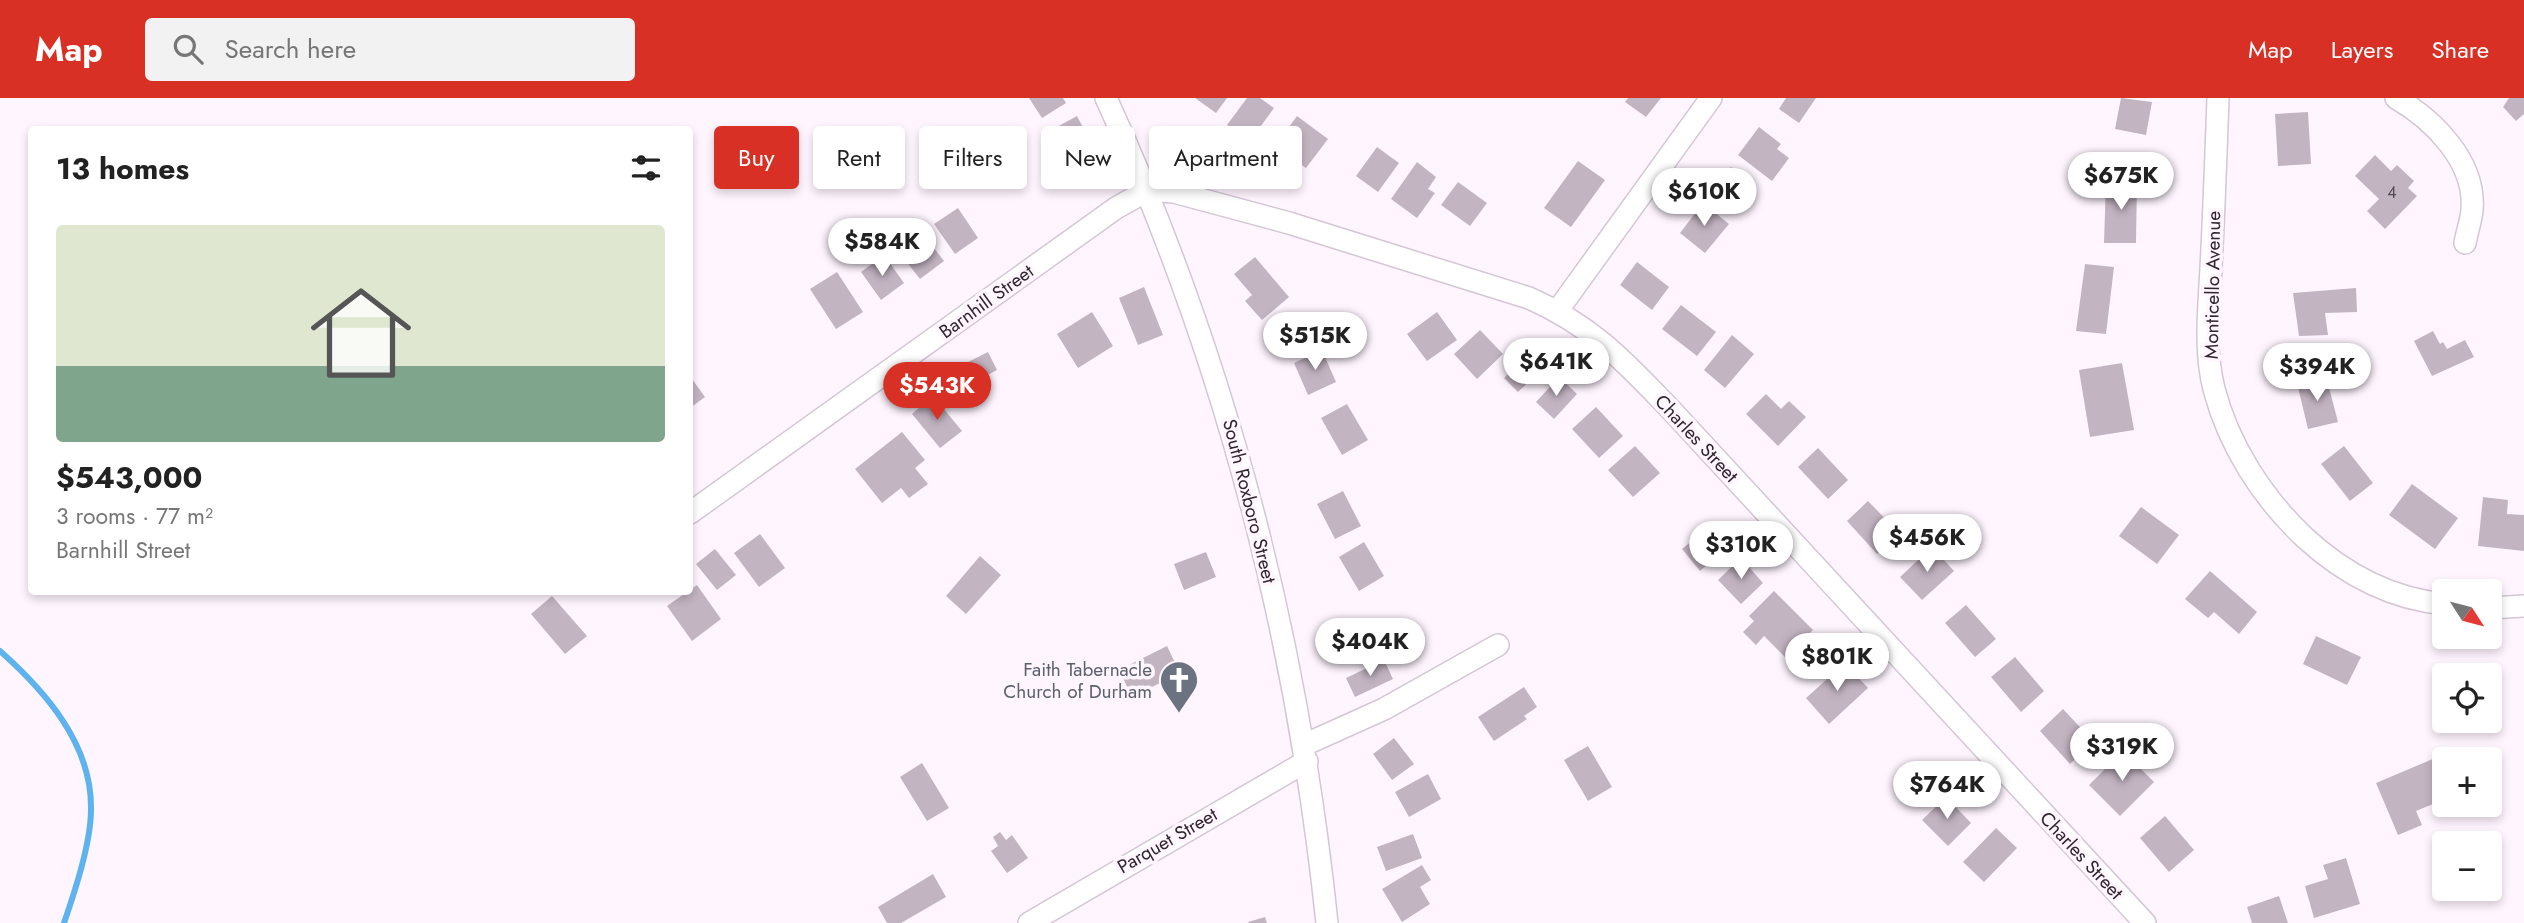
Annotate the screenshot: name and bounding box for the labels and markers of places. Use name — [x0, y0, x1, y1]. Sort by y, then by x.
pin: $675K — [2072, 152, 2170, 212]
pin: $610K — [1655, 169, 1753, 228]
pin: $584K — [833, 218, 931, 278]
pin: $515K — [1266, 313, 1364, 372]
pin: $641K — [1507, 338, 1605, 398]
pin: $394K — [2268, 344, 2366, 403]
pin: $543K — [888, 362, 986, 422]
pin: $456K — [1878, 514, 1976, 574]
pin: $310K — [1692, 522, 1790, 581]
pin: $404K — [1321, 618, 1419, 678]
pin: $801K — [1788, 634, 1886, 693]
place label: Faith Tabernacle Church of Durham — [1003, 656, 1152, 705]
church icon: Faith Tabernacle Church of Durham — [1158, 659, 1200, 714]
pin: $319K — [2073, 724, 2171, 783]
pin: $764K — [1898, 762, 1996, 821]

